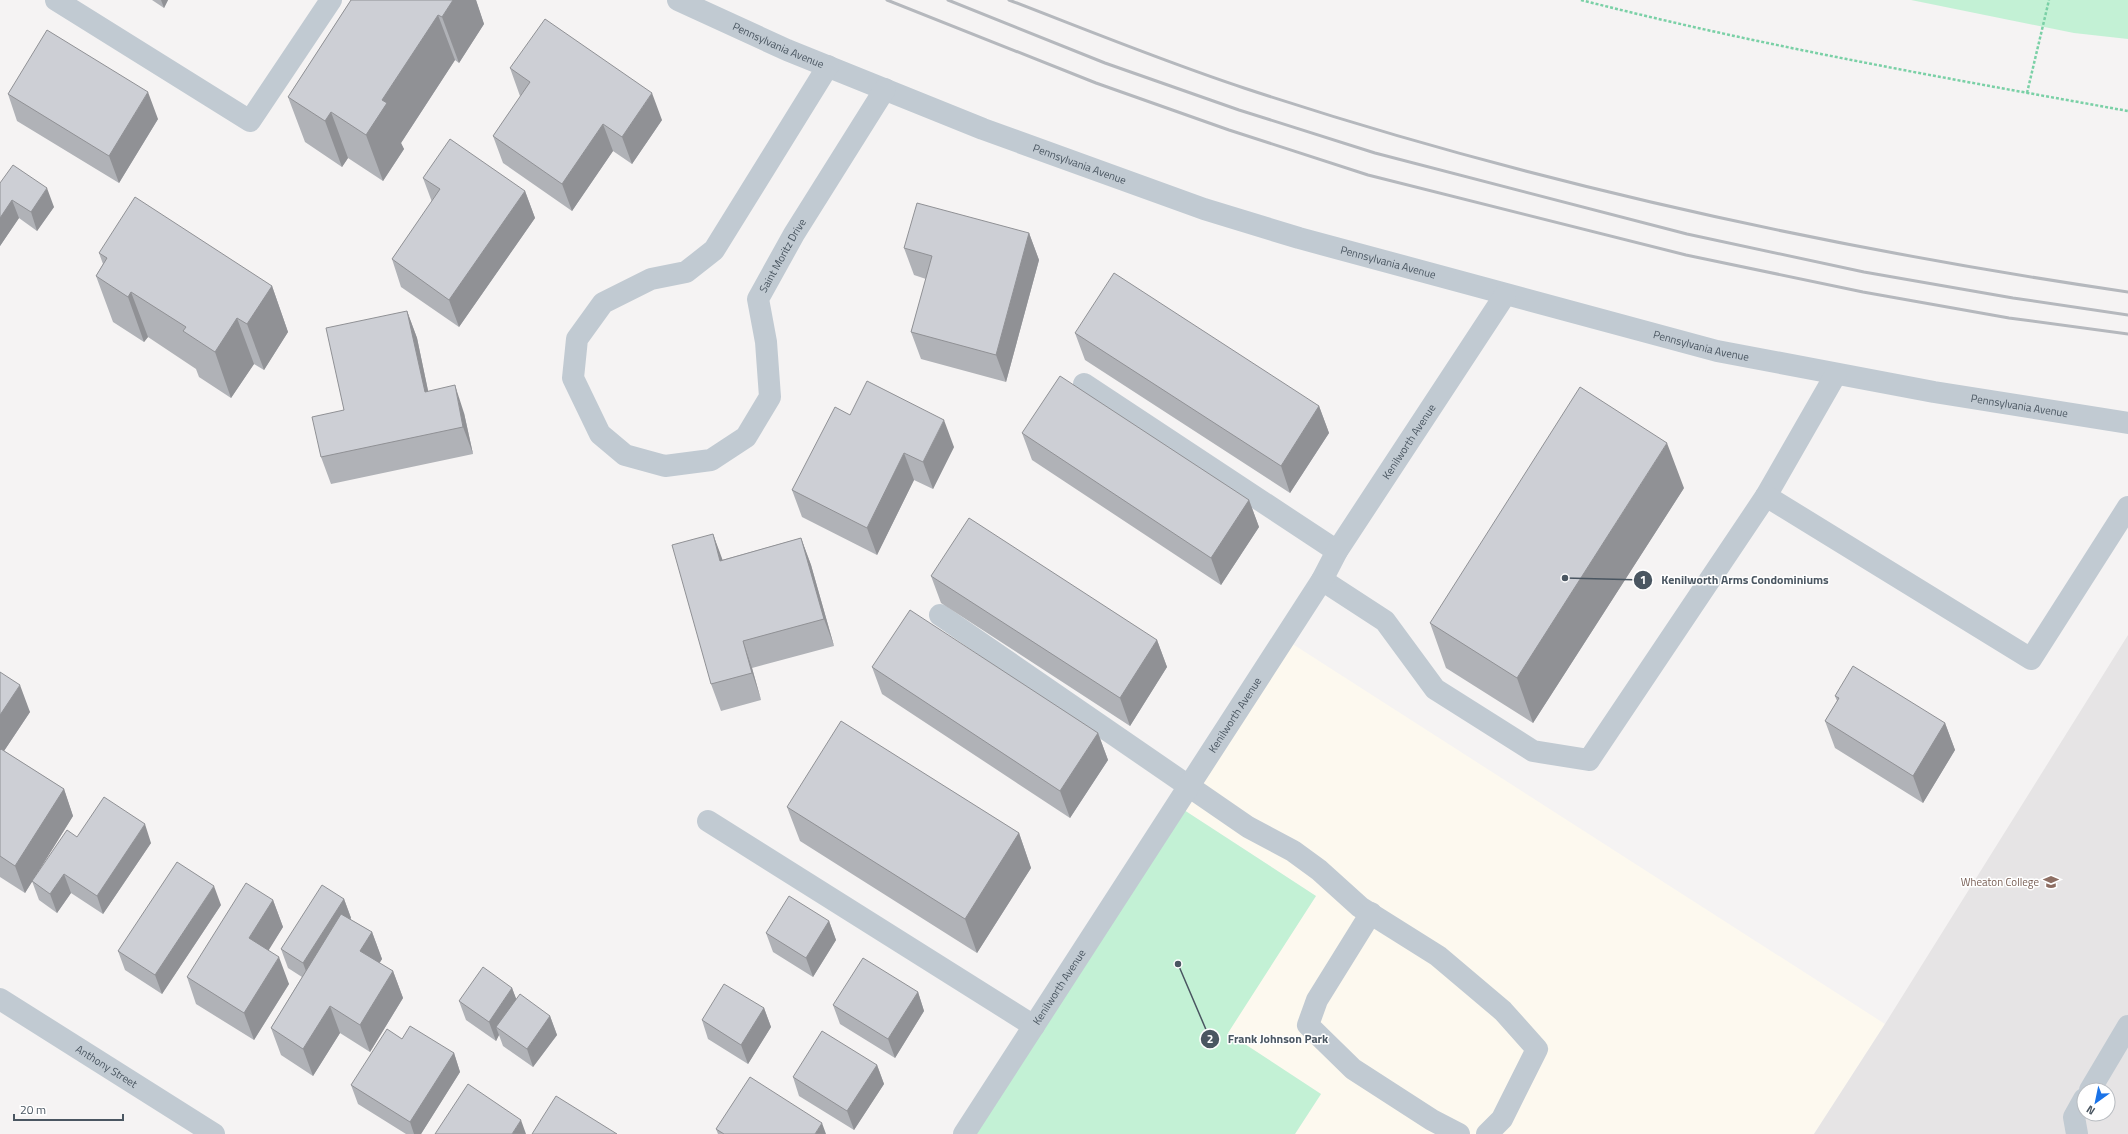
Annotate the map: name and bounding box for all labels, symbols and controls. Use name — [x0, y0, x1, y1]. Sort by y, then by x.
street label: Pennsylvania Avenue — [730, 18, 827, 72]
street label: Pennsylvania Avenue — [1031, 140, 1129, 188]
street label: Saint Moritz Drive — [755, 215, 810, 295]
street label: Pennsylvania Avenue — [1339, 242, 1438, 283]
street label: Pennsylvania Avenue — [1651, 326, 1751, 365]
street label: Pennsylvania Avenue — [1970, 390, 2070, 421]
street label: Kenilworth Avenue — [1378, 400, 1440, 483]
callout: Kenilworth Arms Condominiums — [1633, 568, 1837, 592]
text: 1 — [1640, 570, 1646, 589]
text: Kenilworth Arms Condominiums — [1661, 570, 1829, 589]
street label: Kenilworth Avenue — [1204, 674, 1265, 756]
school or university icon: Wheaton College — [2042, 873, 2060, 891]
place label: Wheaton College — [1961, 874, 2039, 890]
street label: Kenilworth Avenue — [1029, 946, 1090, 1028]
callout: Frank Johnson Park — [1200, 1027, 1336, 1051]
text: 2 — [1207, 1029, 1213, 1048]
text: Frank Johnson Park — [1228, 1029, 1329, 1048]
street label: Anthony Street — [73, 1041, 141, 1092]
north arrow — [2076, 1082, 2116, 1122]
scale bar — [14, 1096, 123, 1122]
text: 20 m — [20, 1100, 46, 1119]
text: N — [2083, 1102, 2098, 1119]

